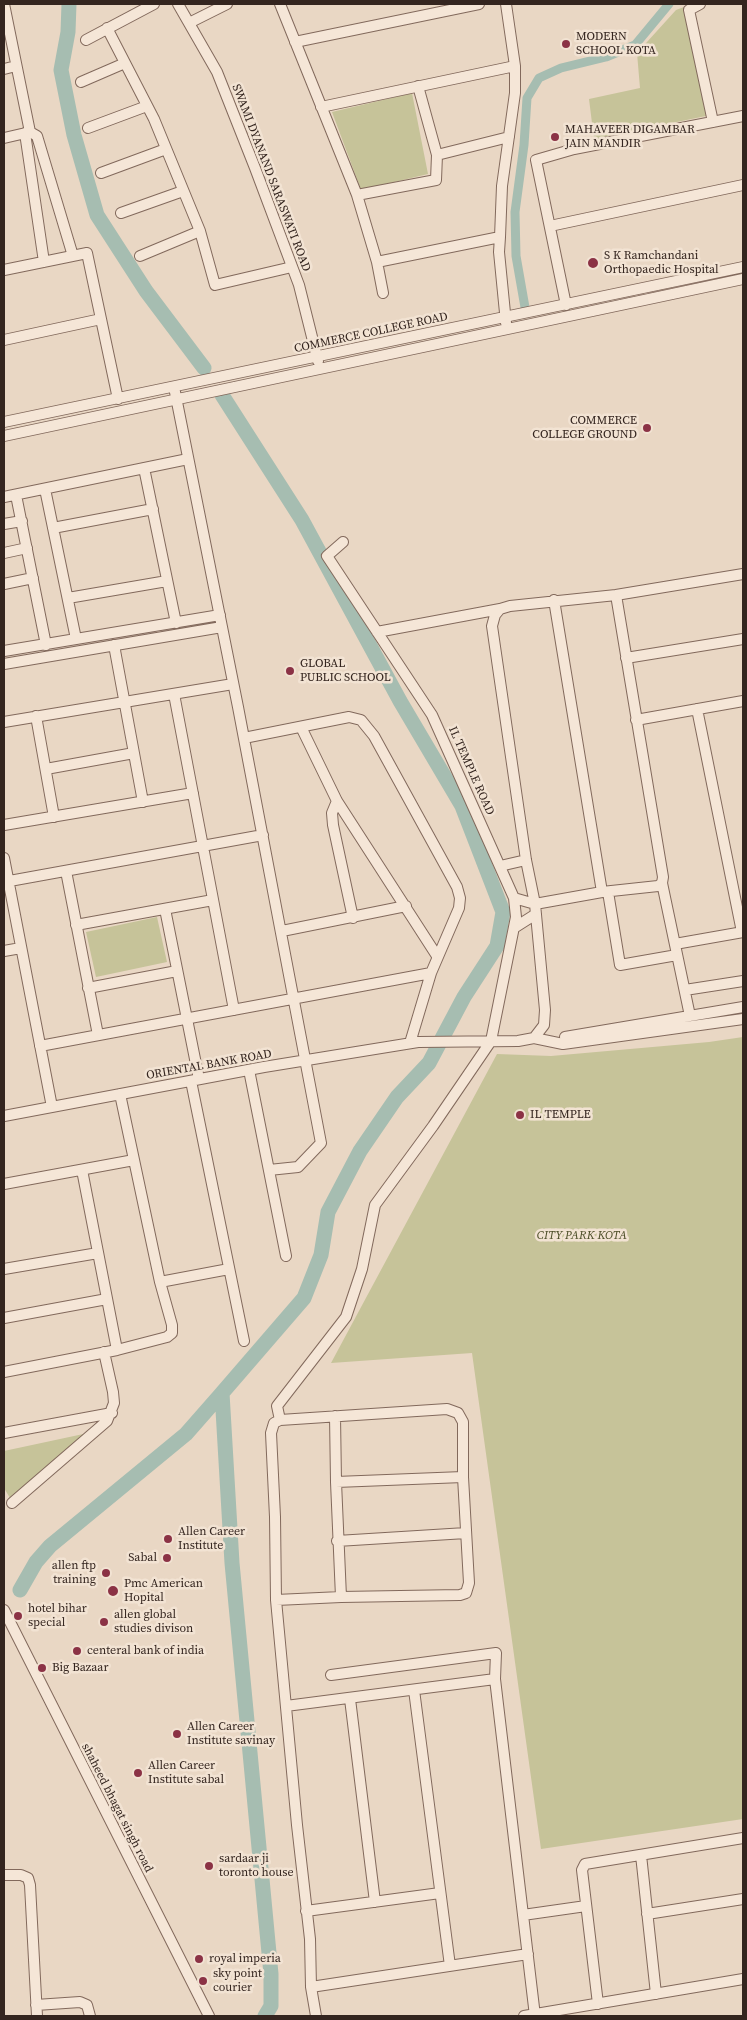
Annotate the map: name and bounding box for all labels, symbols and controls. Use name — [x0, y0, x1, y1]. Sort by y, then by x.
place label: MODERN SCHOOL KOTA — [576, 30, 656, 58]
marker: MODERN SCHOOL KOTA — [560, 38, 572, 50]
street label: SWAMI DYANAND SARASWATI ROAD — [229, 82, 313, 274]
place label: MAHAVEER DIGAMBAR JAIN MANDIR — [565, 123, 695, 151]
marker: MAHAVEER DIGAMBAR JAIN MANDIR — [549, 131, 561, 143]
place label: S K Ramchandani Orthopaedic Hospital — [604, 249, 719, 277]
marker: S K Ramchandani Orthopaedic Hospital — [586, 256, 600, 270]
street label: COMMERCE COLLEGE ROAD — [293, 310, 449, 356]
place label: COMMERCE COLLEGE GROUND — [532, 414, 637, 442]
marker: COMMERCE COLLEGE GROUND — [641, 422, 653, 434]
place label: GLOBAL PUBLIC SCHOOL — [300, 657, 391, 685]
marker: GLOBAL PUBLIC SCHOOL — [284, 665, 296, 677]
street label: IL TEMPLE ROAD — [445, 724, 497, 818]
street label: ORIENTAL BANK ROAD — [145, 1047, 273, 1083]
place label: IL TEMPLE — [530, 1108, 591, 1122]
marker: IL TEMPLE — [514, 1109, 526, 1121]
park label: CITY PARK KOTA — [537, 1229, 627, 1243]
place label: Allen Career Institute — [178, 1525, 245, 1553]
marker: Allen Career Institute — [162, 1533, 174, 1545]
place label: Sabal — [128, 1551, 157, 1565]
marker: Sabal — [161, 1552, 173, 1564]
place label: allen ftp training — [52, 1559, 96, 1587]
marker: allen ftp training — [100, 1567, 112, 1579]
place label: Pmc American Hopital — [124, 1577, 203, 1605]
marker: Pmc American Hopital — [106, 1584, 120, 1598]
place label: hotel bihar special — [28, 1602, 87, 1630]
place label: allen global studies divison — [114, 1608, 193, 1636]
marker: hotel bihar special — [12, 1610, 24, 1622]
marker: allen global studies divison — [98, 1616, 110, 1628]
place label: centeral bank of india — [87, 1644, 204, 1658]
marker: centeral bank of india — [71, 1645, 83, 1657]
place label: Big Bazaar — [52, 1661, 108, 1675]
marker: Big Bazaar — [36, 1662, 48, 1674]
place label: Allen Career Institute savinay — [187, 1720, 275, 1748]
marker: Allen Career Institute savinay — [171, 1728, 183, 1740]
street label: shaheed bhagat singh road — [78, 1741, 156, 1875]
place label: Allen Career Institute sabal — [148, 1759, 224, 1787]
marker: Allen Career Institute sabal — [132, 1767, 144, 1779]
place label: sardaar ji toronto house — [219, 1852, 294, 1880]
marker: sardaar ji toronto house — [203, 1860, 215, 1872]
place label: royal imperia — [209, 1952, 281, 1966]
marker: royal imperia — [193, 1953, 205, 1965]
place label: sky point courier — [213, 1967, 262, 1995]
marker: sky point courier — [197, 1975, 209, 1987]

